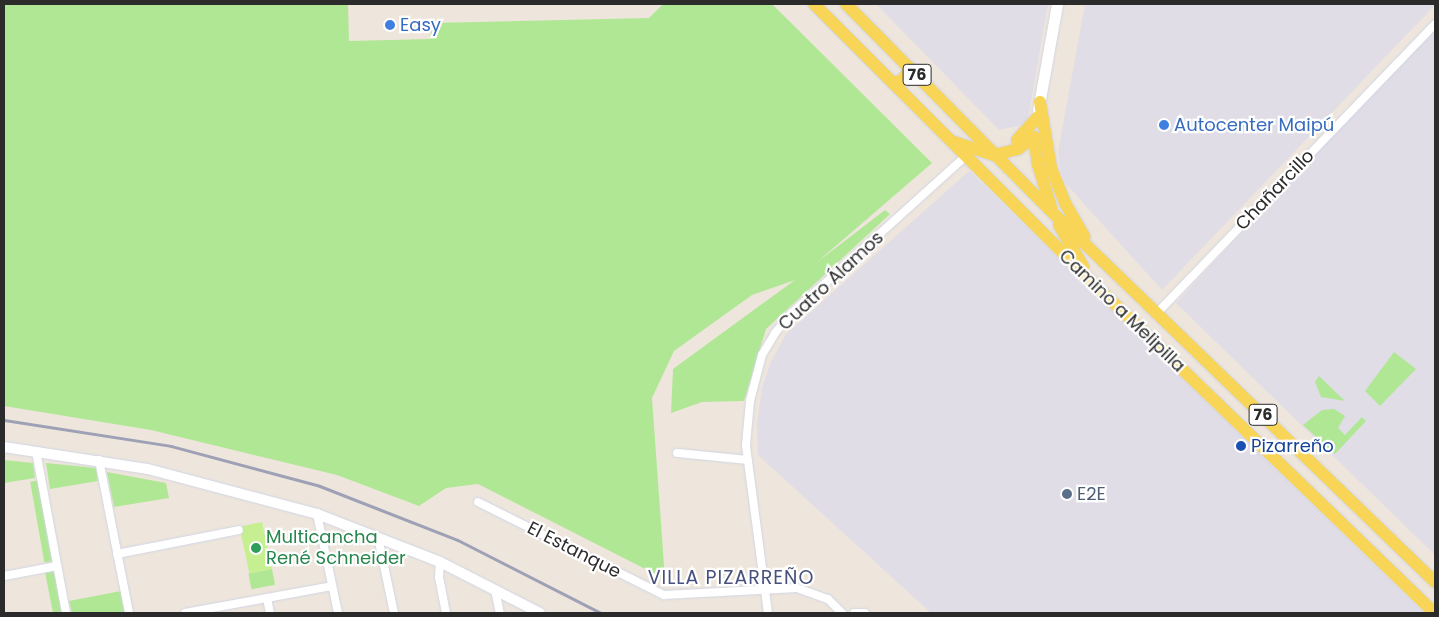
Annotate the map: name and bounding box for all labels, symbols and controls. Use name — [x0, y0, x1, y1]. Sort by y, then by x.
place label: Easy — [400, 14, 441, 36]
marker: Easy — [384, 19, 396, 31]
road number: 76 — [902, 62, 932, 88]
place label: Autocenter Maipú — [1174, 114, 1334, 136]
marker: Autocenter Maipú — [1158, 119, 1170, 131]
street label: Chañarcillo — [1231, 145, 1319, 235]
street label: Cuatro Álamos — [774, 227, 888, 335]
street label: Camino a Melipilla — [1054, 245, 1190, 377]
road number: 76 — [1248, 402, 1278, 428]
place label: Pizarreño — [1251, 435, 1334, 457]
marker: Pizarreño — [1235, 440, 1247, 452]
place label: E2E — [1077, 483, 1106, 505]
marker: E2E — [1061, 488, 1073, 500]
street label: El Estanque — [524, 517, 624, 583]
place label: Multicancha René Schneider — [266, 527, 406, 570]
marker: Multicancha René Schneider — [250, 542, 262, 554]
district label: VILLA PIZARREÑO — [646, 567, 816, 589]

